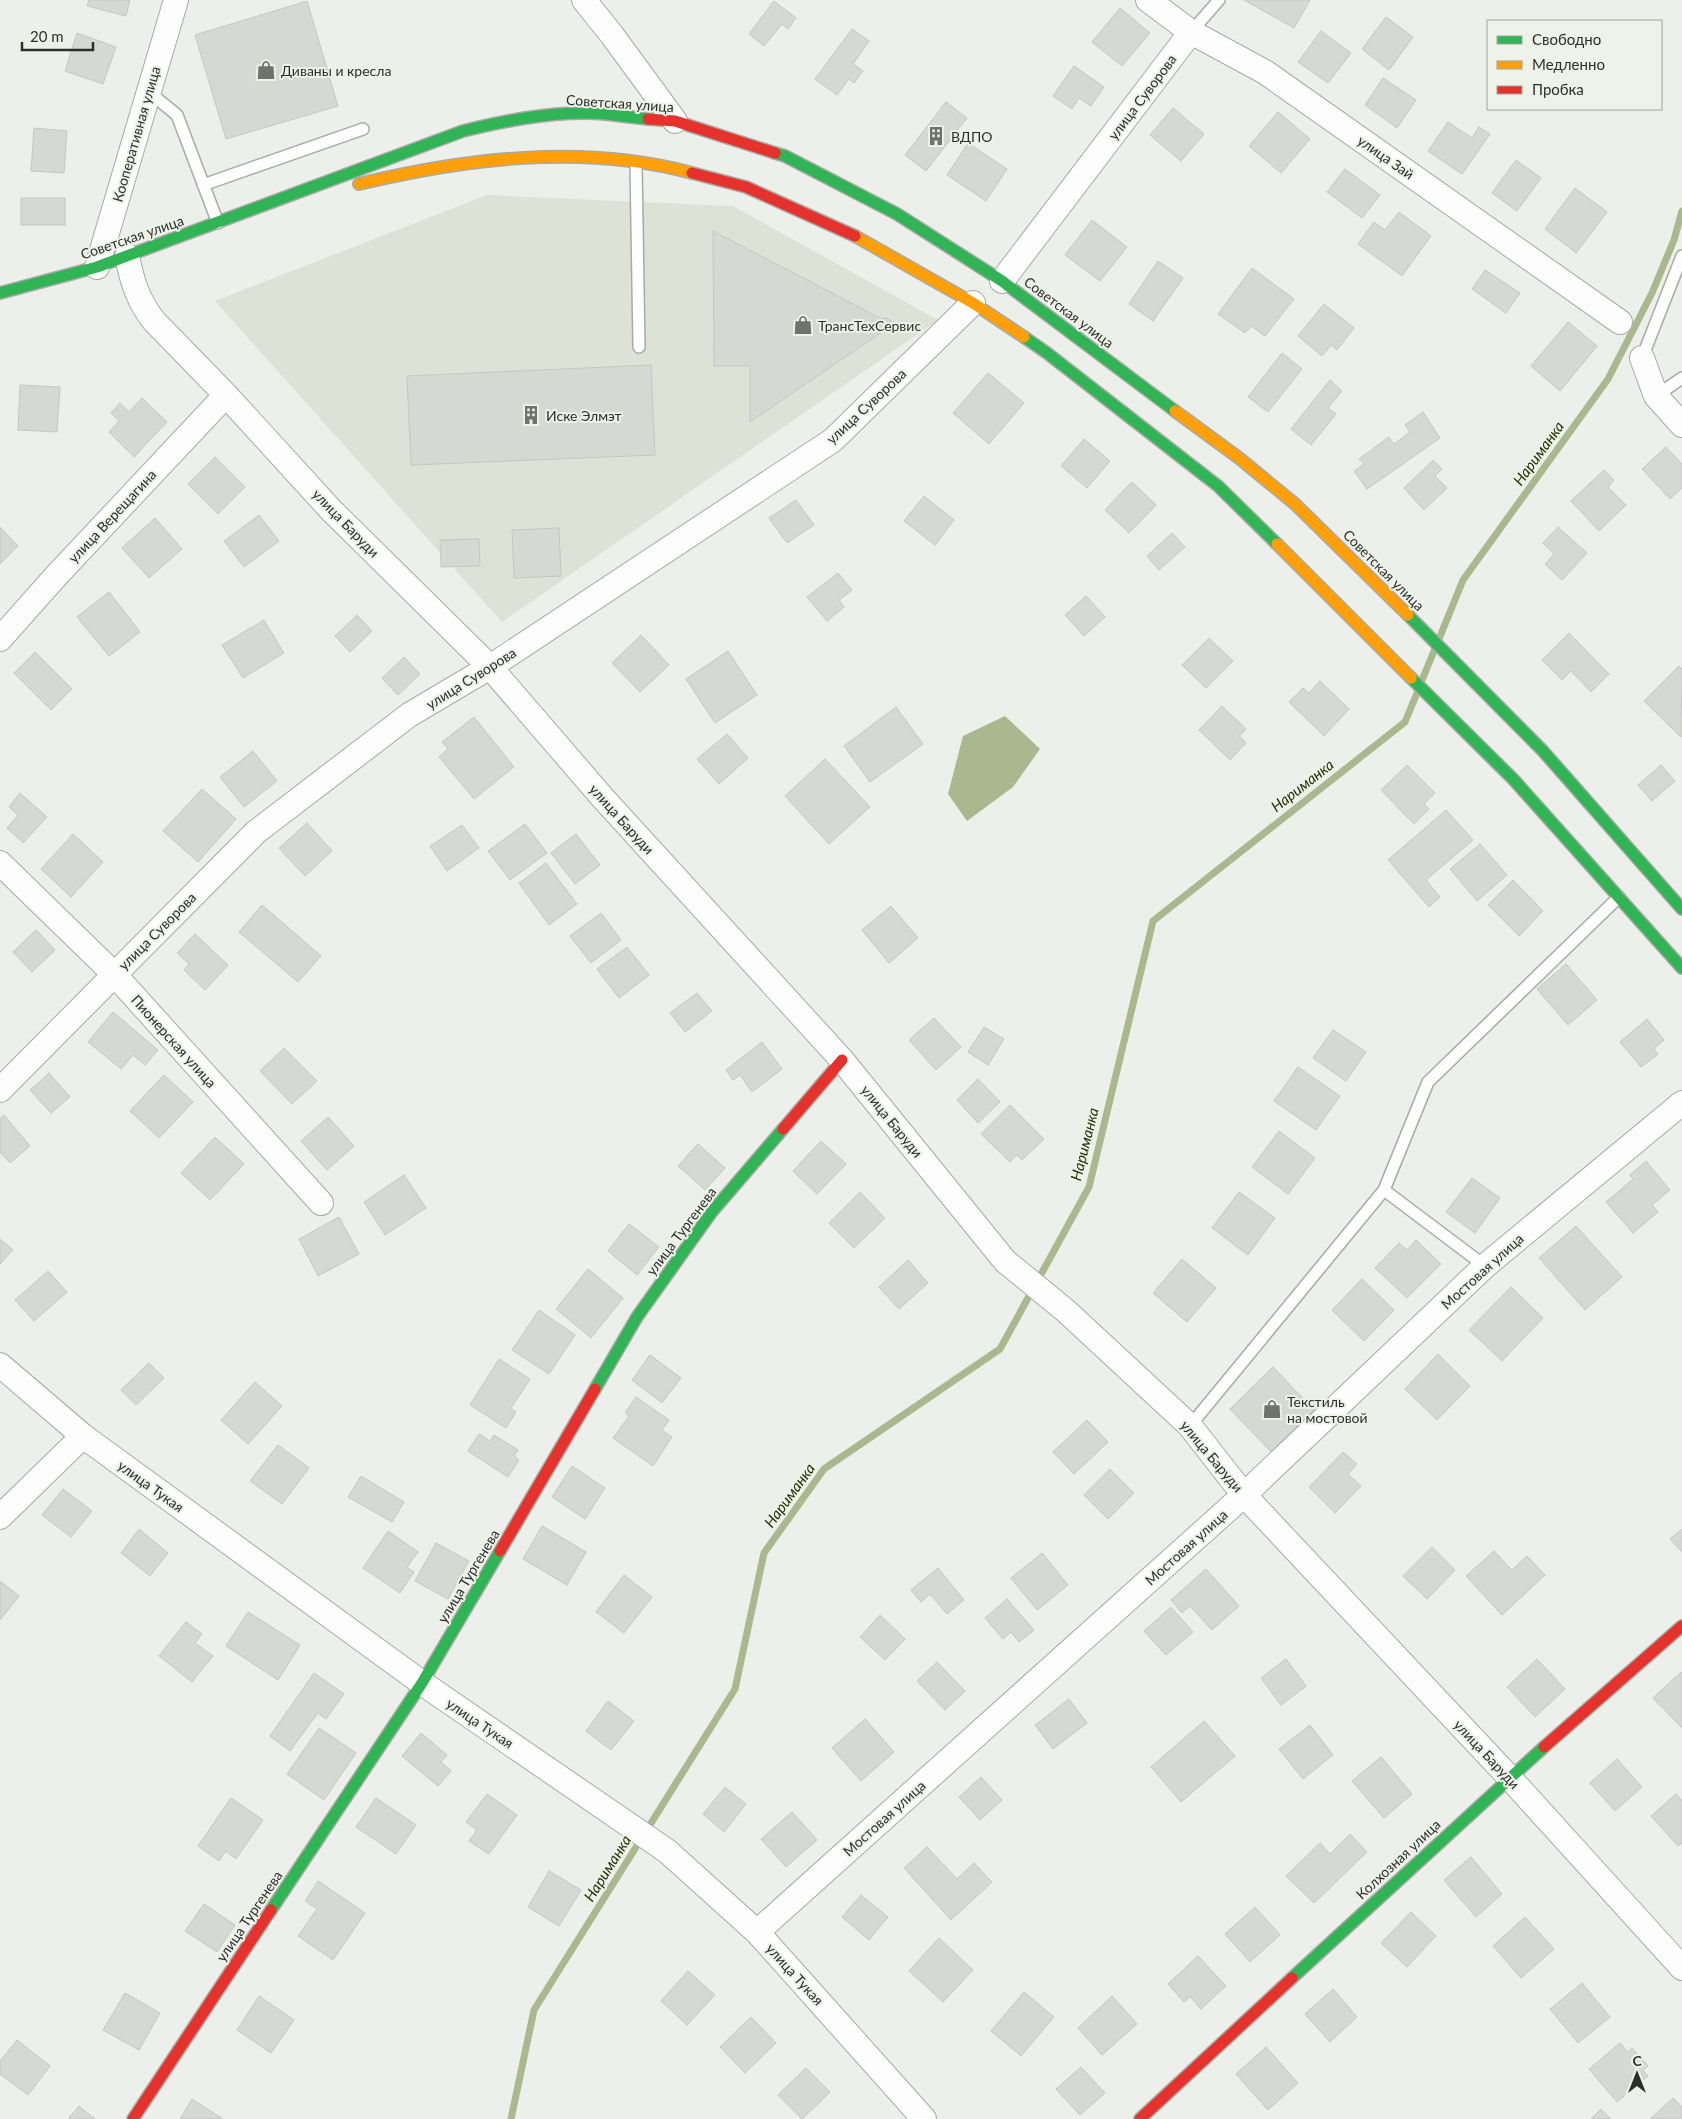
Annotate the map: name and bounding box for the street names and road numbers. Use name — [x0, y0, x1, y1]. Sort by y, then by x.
street label: улица Суворова — [1104, 51, 1180, 143]
street label: Кооперативная улица — [108, 64, 164, 204]
street label: Советская улица — [566, 91, 674, 115]
street label: улица Зай — [1355, 131, 1417, 183]
street label: Советская улица — [78, 211, 186, 263]
street label: Советская улица — [1021, 273, 1117, 351]
street label: улица Суворова — [823, 365, 909, 447]
street label: улица Верещагина — [64, 466, 160, 566]
street label: улица Баруди — [309, 485, 383, 561]
street label: Советская улица — [1340, 526, 1428, 614]
street label: улица Суворова — [423, 644, 519, 712]
street label: улица Баруди — [586, 780, 658, 858]
street label: улица Суворова — [115, 889, 199, 973]
street label: Пионерская улица — [128, 991, 220, 1091]
street label: улица Баруди — [858, 1081, 926, 1161]
street label: улица Тургенева — [642, 1184, 720, 1278]
street label: Мостовая улица — [1437, 1230, 1527, 1312]
street label: улица Баруди — [1177, 1417, 1247, 1495]
street label: улица Тукая — [115, 1456, 187, 1516]
street label: Мостовая улица — [1141, 1506, 1231, 1588]
street label: улица Тургенева — [433, 1526, 503, 1626]
street label: улица Тукая — [443, 1694, 517, 1752]
street label: улица Баруди — [1451, 1716, 1523, 1792]
street label: Мостовая улица — [839, 1777, 929, 1859]
street label: Колхозная улица — [1352, 1816, 1444, 1902]
street label: улица Тургенева — [212, 1867, 286, 1965]
street label: улица Тукая — [763, 1940, 827, 2008]

